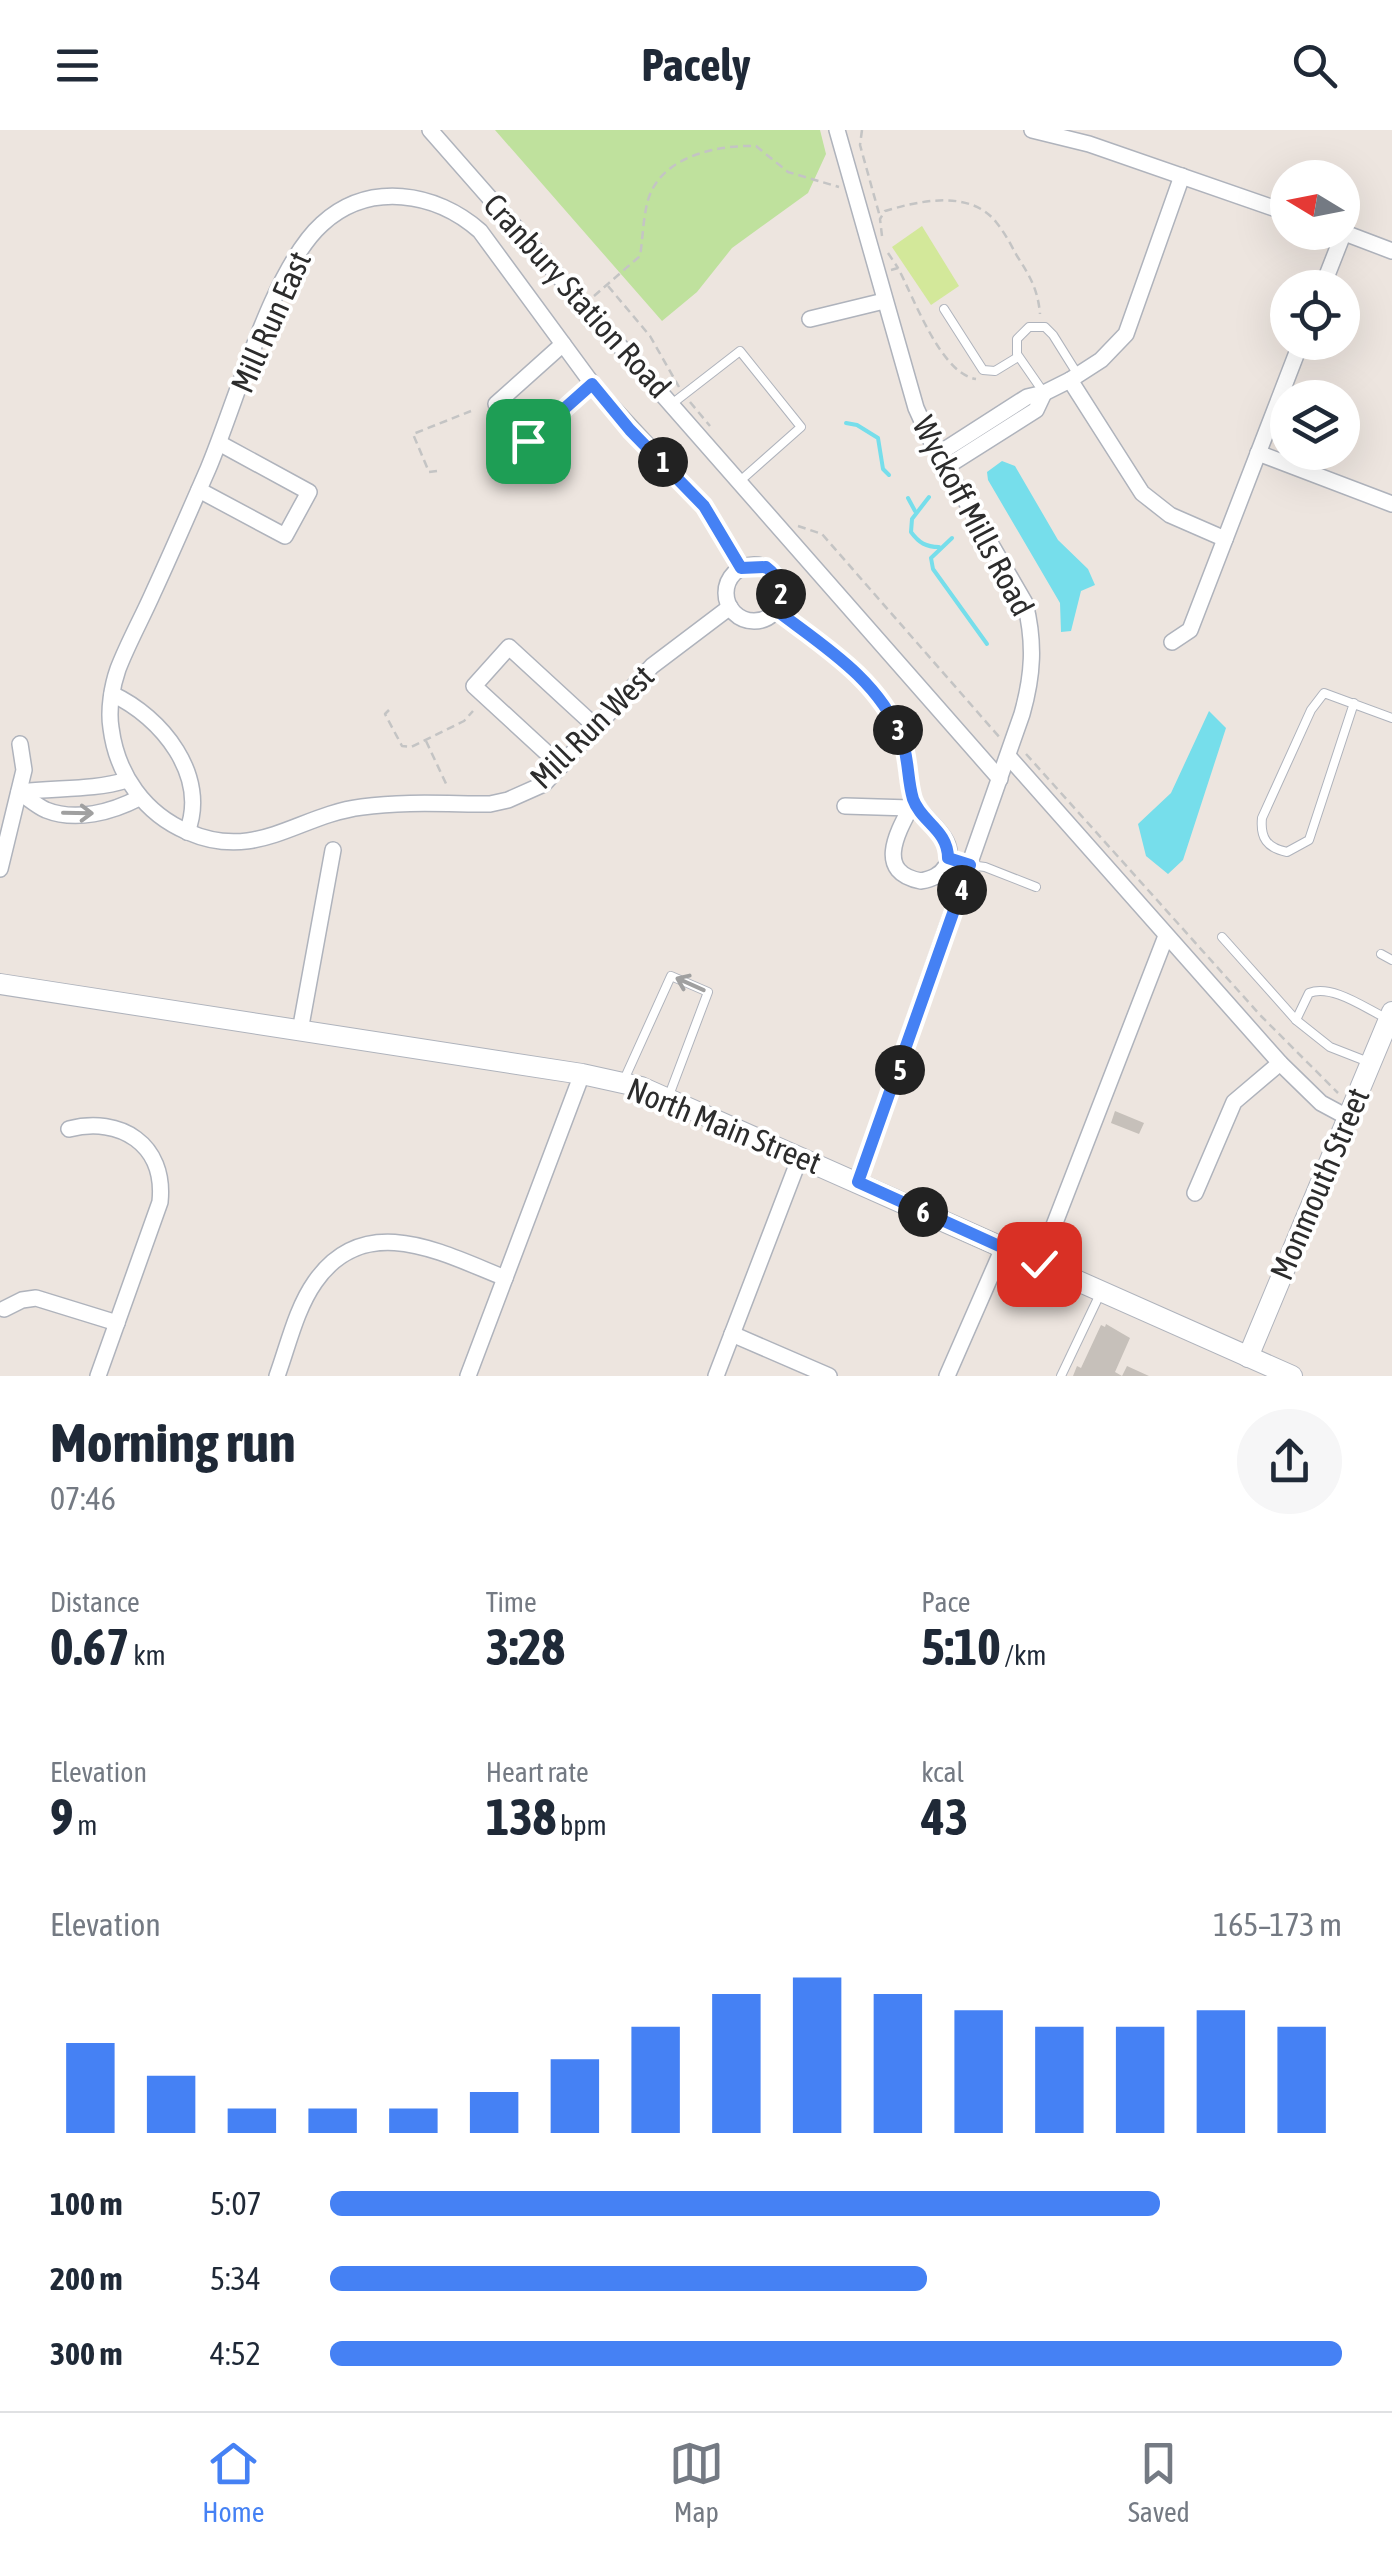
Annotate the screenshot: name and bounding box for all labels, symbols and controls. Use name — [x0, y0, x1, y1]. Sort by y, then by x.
icon: menu — [50, 38, 105, 93]
icon: search — [1287, 38, 1342, 93]
text: Pacely — [641, 39, 751, 91]
north arrow — [1270, 160, 1360, 250]
map controls — [1270, 160, 1360, 470]
street label: Cranbury Station Road — [476, 186, 679, 405]
street label: Mill Run East — [223, 246, 318, 398]
button: locate — [1270, 270, 1360, 360]
button: layers — [1270, 380, 1360, 470]
pin — [486, 399, 571, 484]
street label: Wyckoff Mills Road — [905, 410, 1042, 622]
icon: arrive — [501, 414, 556, 469]
pin: 1 — [638, 437, 688, 487]
text: 1 — [656, 446, 670, 478]
pin: 2 — [756, 569, 806, 619]
text: 2 — [774, 578, 788, 610]
street label: Mill Run West — [522, 657, 661, 796]
pin: 3 — [873, 705, 923, 755]
text: 3 — [891, 714, 905, 746]
one-way arrow — [61, 804, 94, 822]
pin: 4 — [937, 865, 987, 915]
text: 4 — [955, 874, 969, 906]
one-way arrow — [675, 974, 706, 992]
pin: 5 — [875, 1045, 925, 1095]
text: 5 — [893, 1054, 907, 1086]
street label: North Main Street — [622, 1070, 827, 1181]
street label: Monmouth Street — [1262, 1082, 1377, 1285]
pin: 6 — [898, 1187, 948, 1237]
text: 6 — [916, 1196, 930, 1228]
pin — [997, 1222, 1082, 1307]
icon: check — [1012, 1237, 1067, 1292]
button: share — [1237, 1409, 1342, 1514]
text: Morning run — [50, 1411, 296, 1474]
text: 07:46 — [50, 1480, 116, 1517]
text: Distance — [50, 1586, 140, 1618]
text: Time — [486, 1586, 537, 1618]
text: Pace — [921, 1586, 971, 1618]
text: 0.67 — [50, 1618, 129, 1676]
text: 3:28 — [486, 1618, 565, 1676]
text: 5:10 — [921, 1618, 1001, 1676]
text: km — [129, 1639, 166, 1671]
text: /km — [1001, 1639, 1047, 1671]
text: Elevation — [50, 1756, 147, 1788]
text: Heart rate — [486, 1756, 589, 1788]
text: kcal — [921, 1756, 964, 1788]
text: 9 — [50, 1788, 74, 1846]
text: 138 — [486, 1788, 556, 1846]
text: 43 — [921, 1788, 968, 1846]
text: m — [74, 1809, 98, 1841]
text: bpm — [556, 1809, 607, 1841]
text: Elevation — [50, 1906, 161, 1943]
text: 165–173 m — [1213, 1906, 1342, 1943]
text: 100 m — [50, 2185, 123, 2222]
text: 5:07 — [210, 2185, 261, 2222]
text: 200 m — [50, 2260, 123, 2297]
text: 5:34 — [210, 2260, 261, 2297]
text: 300 m — [50, 2335, 123, 2372]
text: 4:52 — [210, 2335, 261, 2372]
tab: Home — [202, 2436, 264, 2528]
tab: Map — [669, 2436, 724, 2528]
tab: Saved — [1128, 2436, 1190, 2528]

